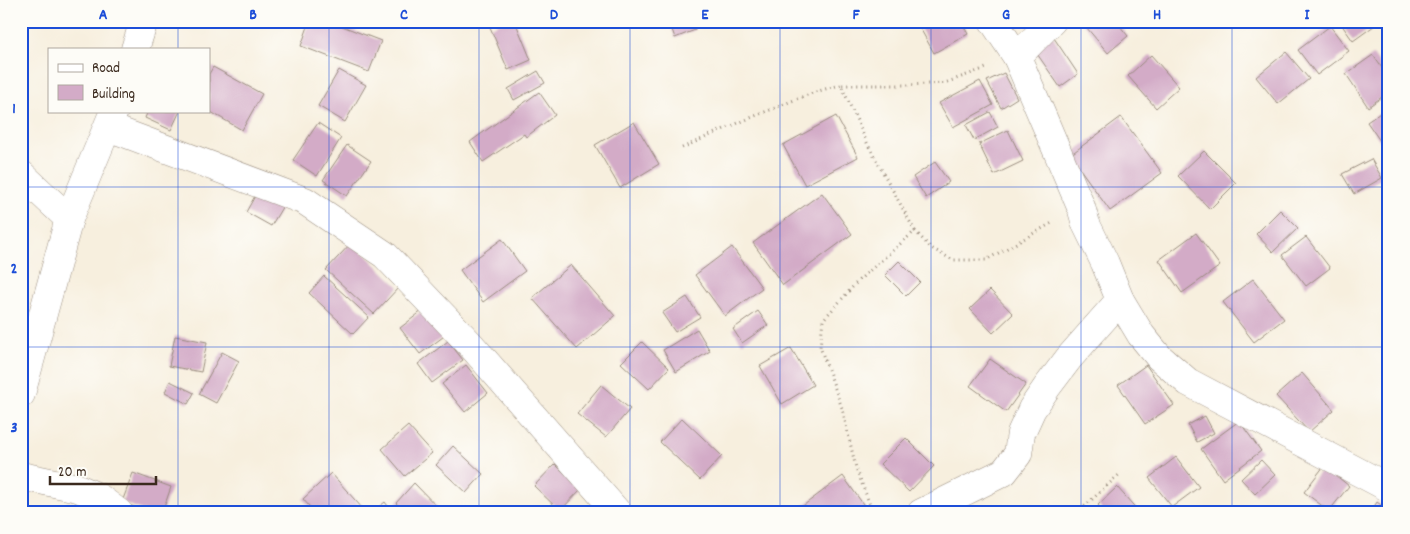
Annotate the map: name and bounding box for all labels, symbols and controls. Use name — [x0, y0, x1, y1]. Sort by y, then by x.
text: A — [99, 4, 108, 27]
text: B — [249, 4, 257, 27]
text: C — [400, 4, 408, 27]
text: D — [550, 4, 559, 27]
text: E — [701, 4, 709, 27]
text: F — [852, 4, 860, 27]
text: G — [1002, 4, 1010, 27]
text: H — [1153, 4, 1161, 27]
text: I — [1305, 4, 1311, 27]
legend — [48, 48, 210, 112]
text: Road — [92, 58, 120, 80]
text: Building — [92, 84, 135, 106]
text: 1 — [12, 98, 16, 121]
text: 2 — [11, 258, 18, 281]
text: 3 — [10, 417, 18, 440]
scale bar — [50, 454, 156, 486]
text: 20 m — [58, 462, 86, 484]

